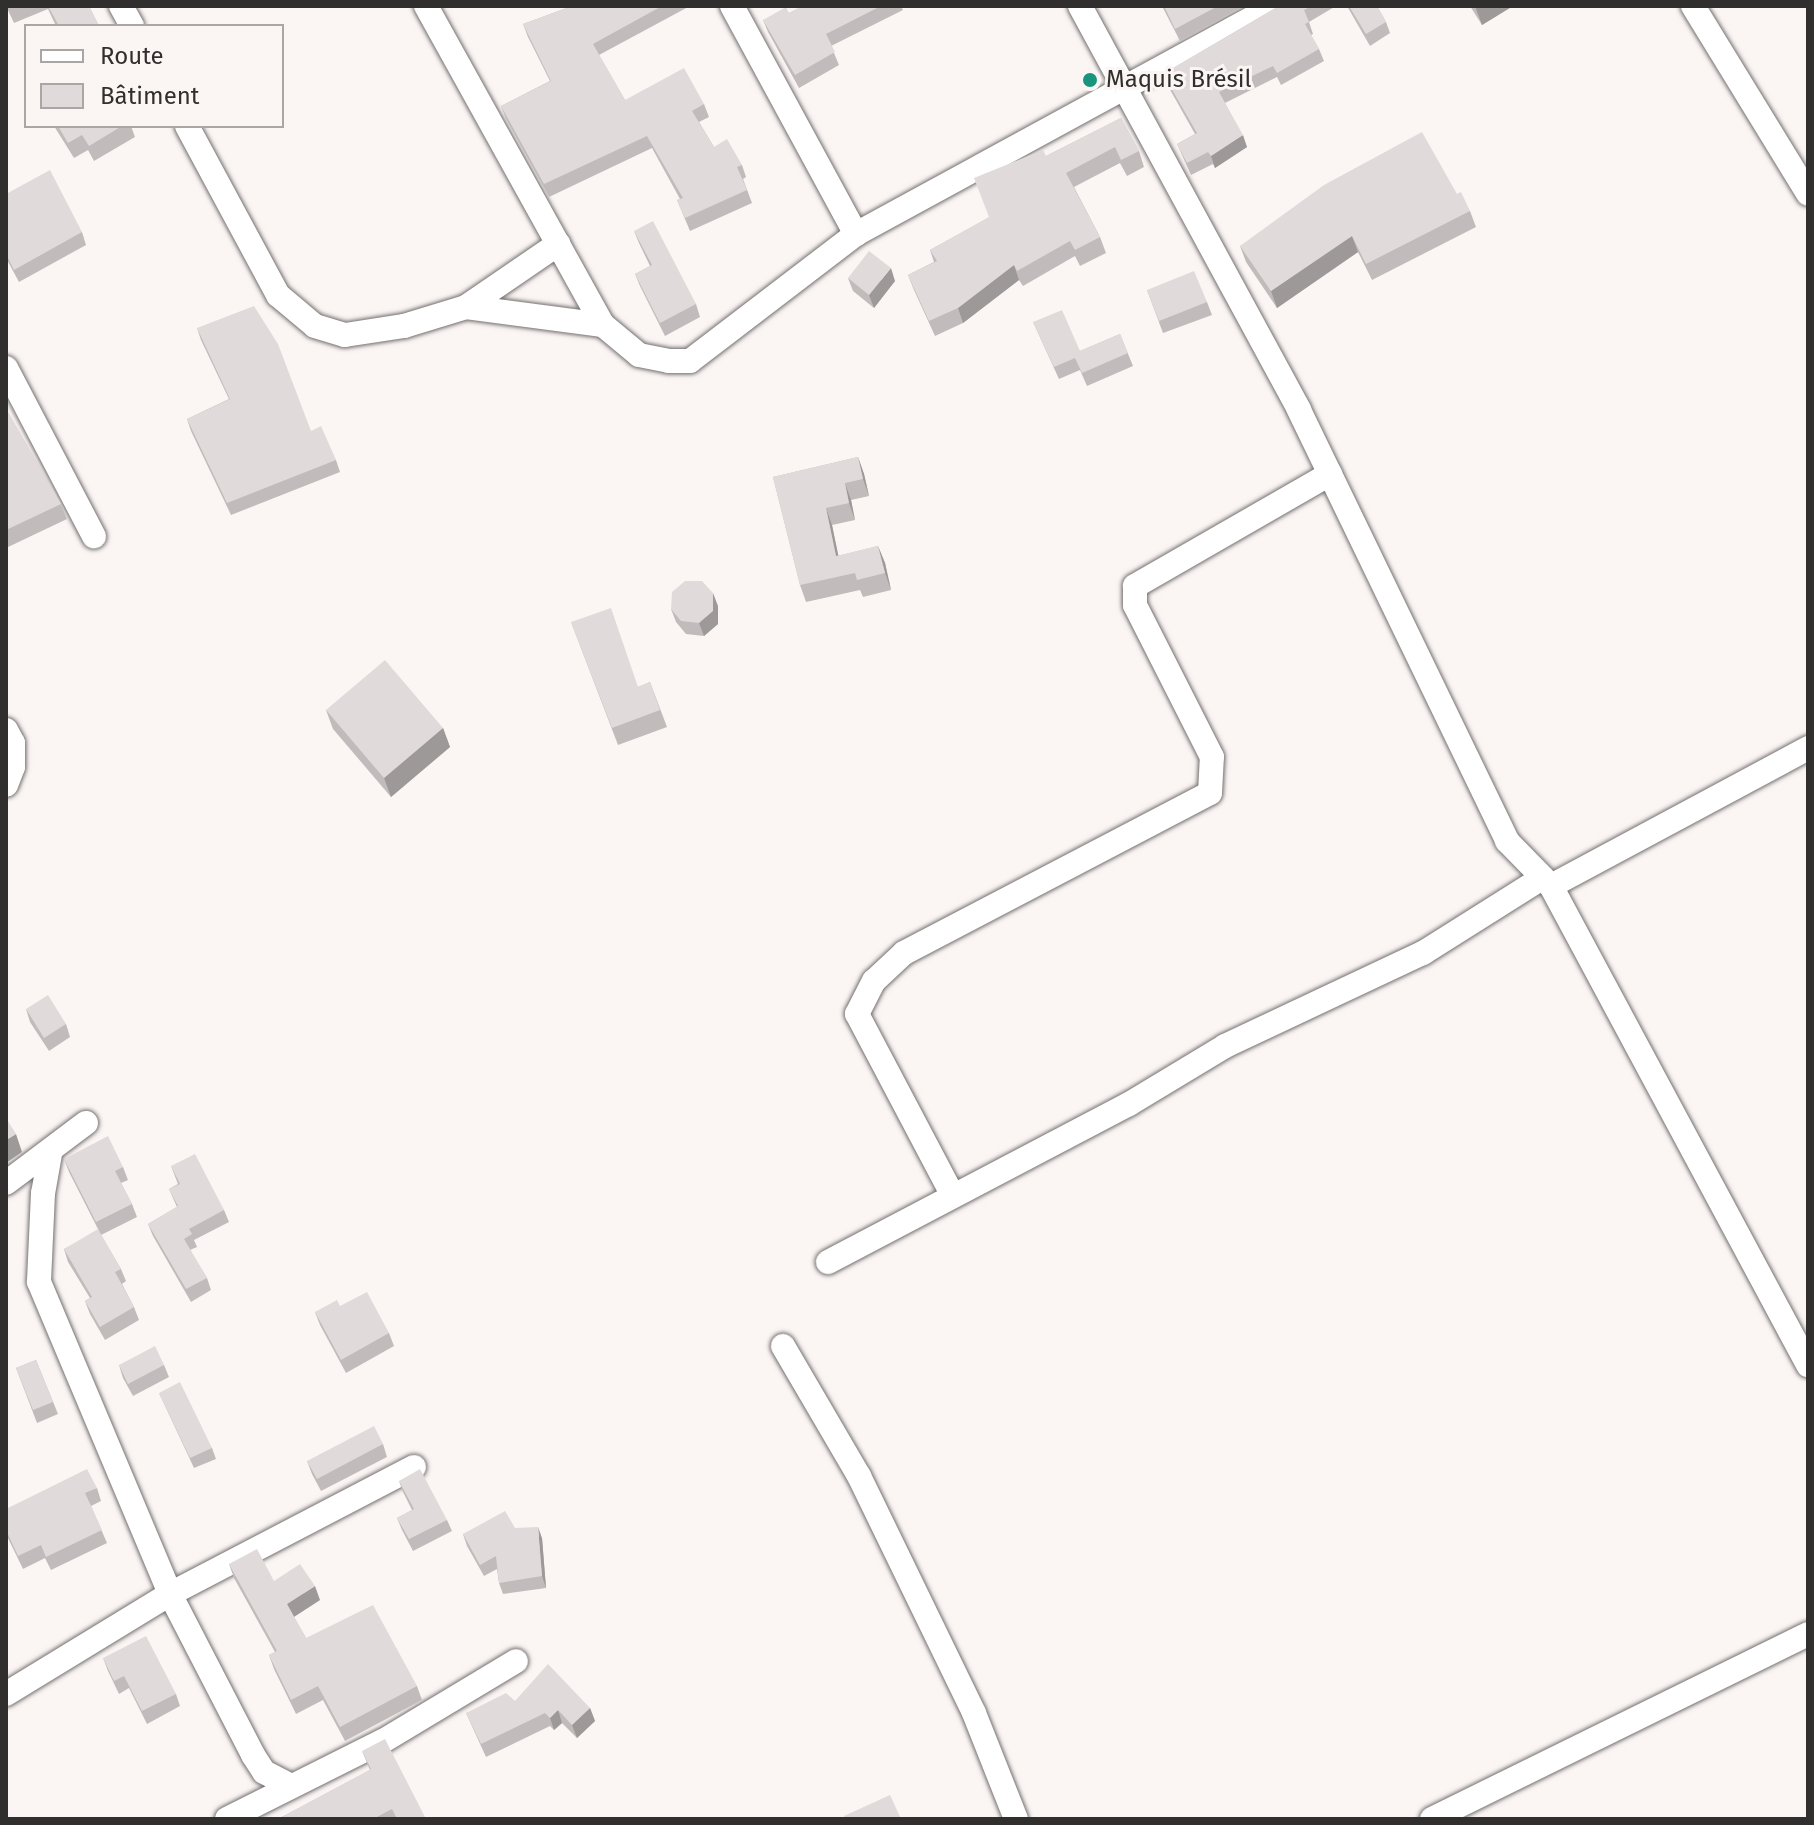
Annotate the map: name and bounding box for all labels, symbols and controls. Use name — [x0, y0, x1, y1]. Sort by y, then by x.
legend — [24, 24, 284, 128]
text: Route — [100, 42, 164, 70]
place label: Maquis Brésil — [1106, 66, 1252, 94]
marker: Maquis Brésil — [1081, 71, 1099, 89]
text: Bâtiment — [100, 82, 199, 110]

